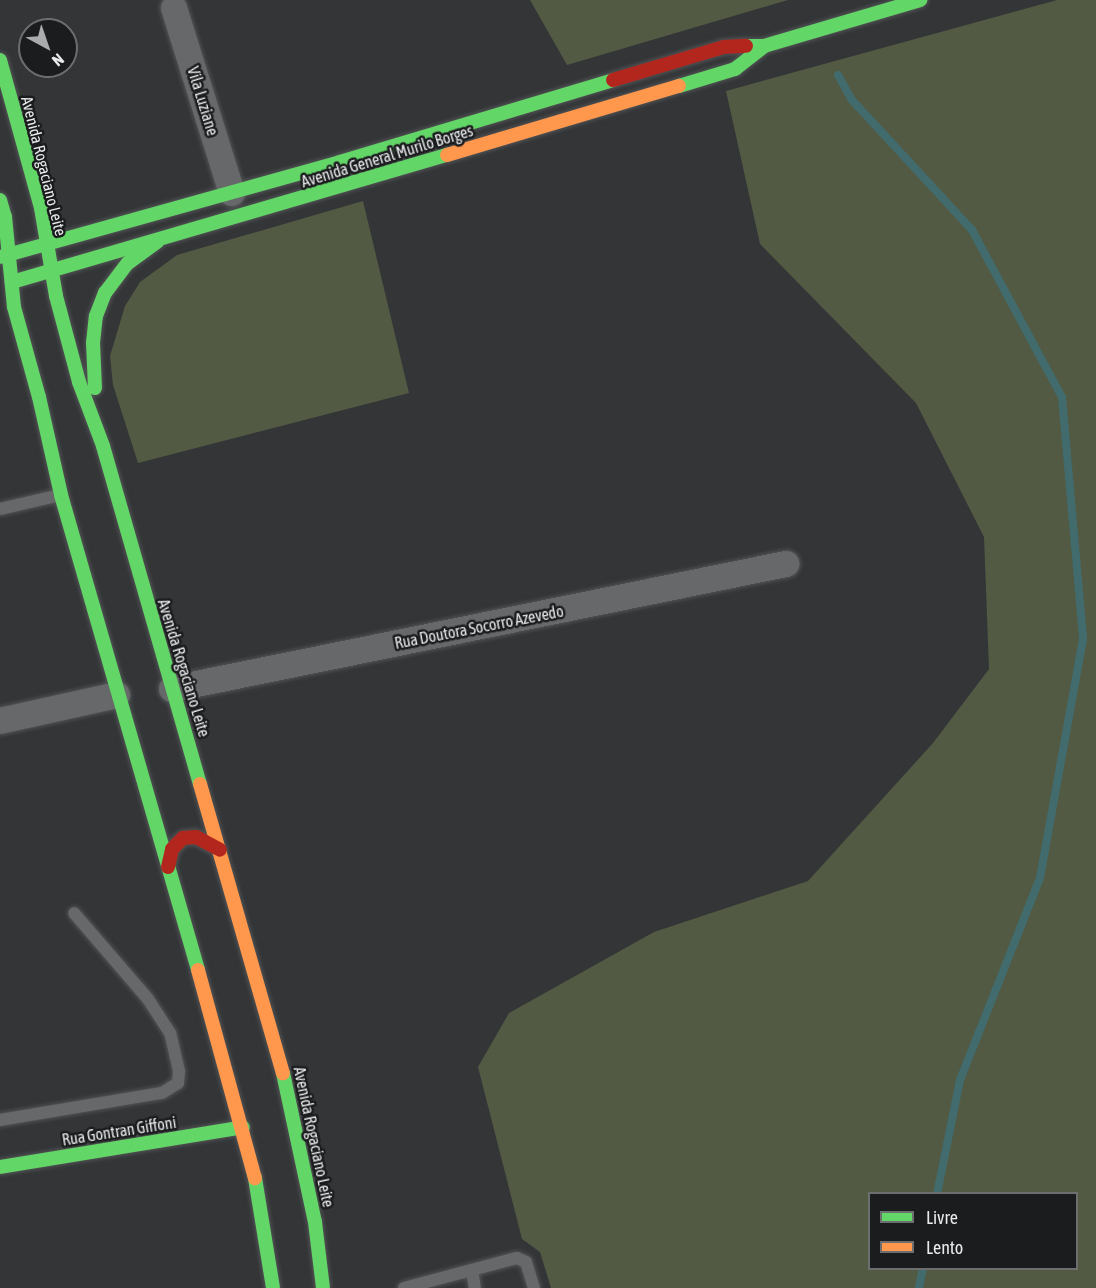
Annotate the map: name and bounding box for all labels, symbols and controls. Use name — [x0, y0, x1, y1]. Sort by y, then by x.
north arrow — [18, 18, 78, 78]
text: N — [49, 50, 68, 70]
street label: Vila Luziane — [183, 64, 223, 138]
street label: Avenida Rogaciano Leite — [17, 94, 71, 238]
street label: Avenida General Murilo Borges — [299, 121, 475, 191]
street label: Avenida Rogaciano Leite — [154, 597, 214, 739]
street label: Rua Doutora Socorro Azevedo — [393, 601, 565, 653]
street label: Avenida Rogaciano Leite — [290, 1065, 338, 1209]
street label: Rua Gontran Giffoni — [61, 1112, 177, 1150]
legend — [868, 1192, 1078, 1270]
text: Livre — [926, 1207, 958, 1228]
text: Lento — [926, 1237, 963, 1258]

